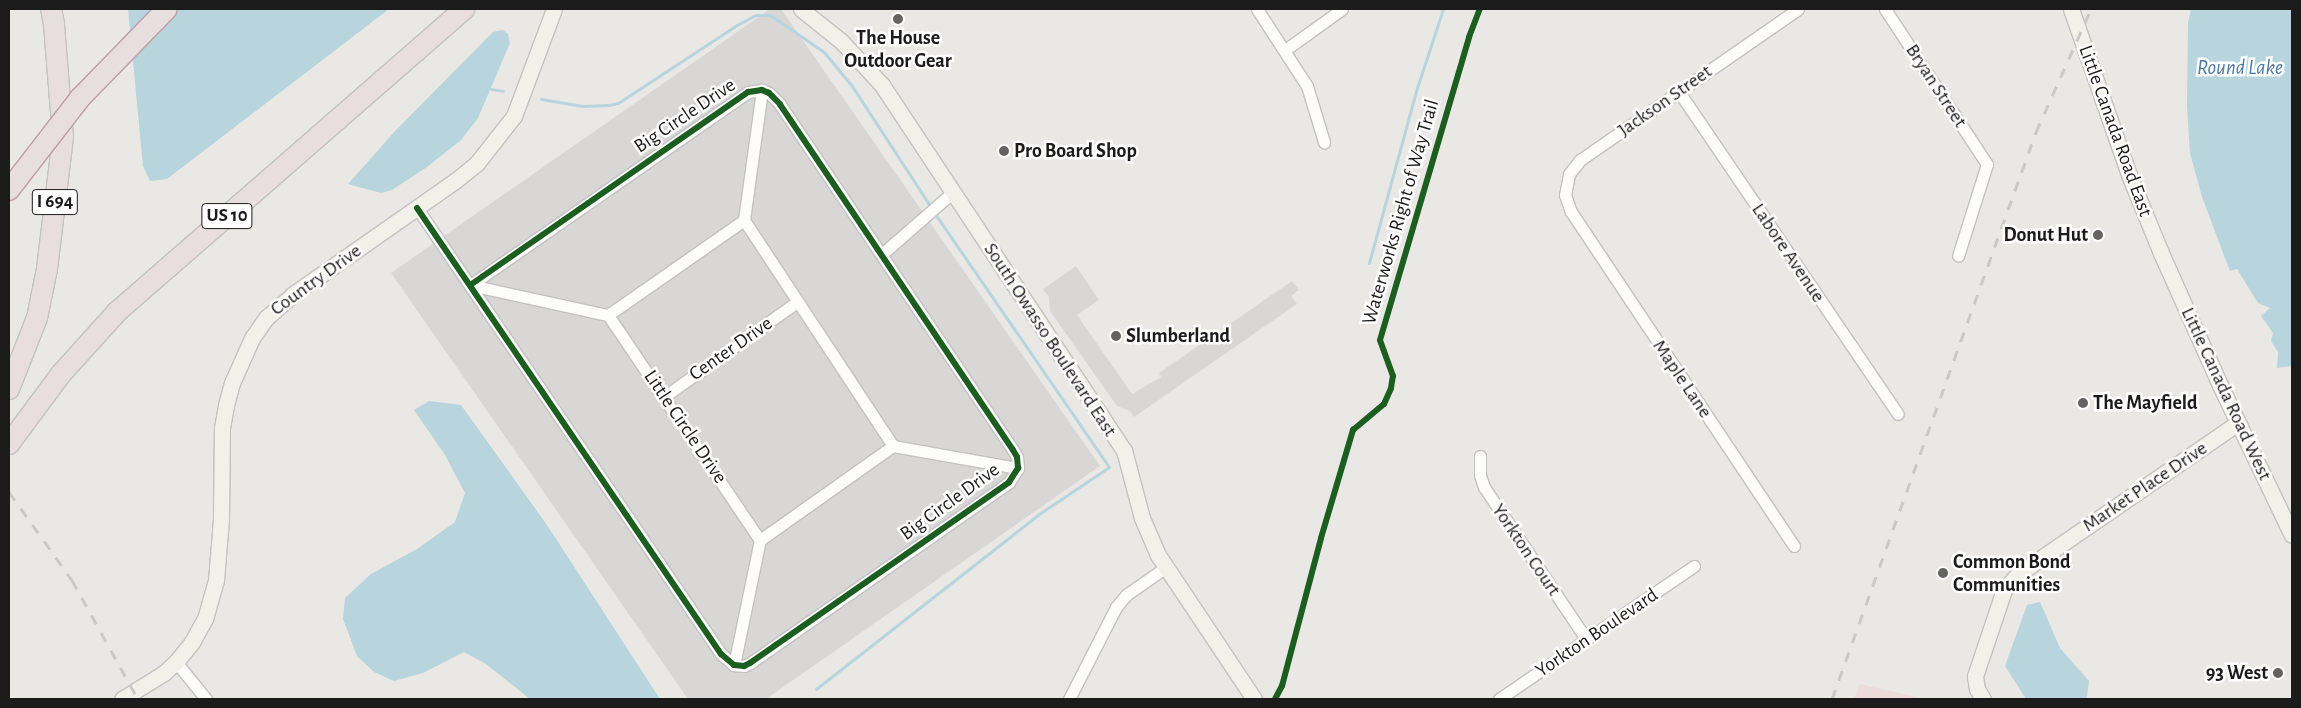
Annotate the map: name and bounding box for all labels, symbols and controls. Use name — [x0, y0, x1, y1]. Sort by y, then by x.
marker: The House Outdoor Gear — [892, 13, 904, 25]
place label: The House Outdoor Gear — [844, 27, 952, 74]
street label: Bryan Street — [1900, 40, 1972, 132]
street label: Little Canada Road East — [2073, 42, 2157, 220]
water label: Round Lake — [2197, 55, 2283, 81]
street label: Jackson Street — [1613, 60, 1717, 142]
street label: Big Circle Drive — [630, 73, 740, 159]
street label: Waterworks Right of Way Trail — [1357, 97, 1445, 327]
place label: Pro Board Shop — [1014, 139, 1137, 163]
marker: Pro Board Shop — [998, 145, 1010, 157]
road number: I 694 — [31, 186, 79, 218]
street label: Labore Avenue — [1746, 199, 1830, 307]
road number: US 10 — [201, 200, 253, 232]
place label: Donut Hut — [2004, 223, 2088, 247]
marker: Donut Hut — [2092, 229, 2104, 241]
street label: Country Drive — [266, 239, 366, 321]
street label: South Owasso Boulevard East — [978, 239, 1122, 441]
street label: Little Canada Road West — [2175, 304, 2277, 484]
street label: Center Drive — [685, 312, 777, 386]
place label: Slumberland — [1126, 324, 1230, 348]
marker: Slumberland — [1110, 330, 1122, 342]
street label: Maple Lane — [1647, 335, 1717, 423]
street label: Little Circle Drive — [638, 366, 732, 488]
place label: The Mayfield — [2093, 391, 2198, 415]
marker: The Mayfield — [2077, 397, 2089, 409]
street label: Market Place Drive — [2078, 436, 2212, 538]
street label: Big Circle Drive — [896, 458, 1004, 546]
street label: Yorkton Court — [1486, 499, 1566, 601]
place label: Common Bond Communities — [1953, 550, 2071, 597]
marker: Common Bond Communities — [1937, 567, 1949, 579]
street label: Yorkton Boulevard — [1531, 583, 1663, 683]
place label: 93 West — [2206, 661, 2268, 685]
marker: 93 West — [2272, 667, 2284, 679]

